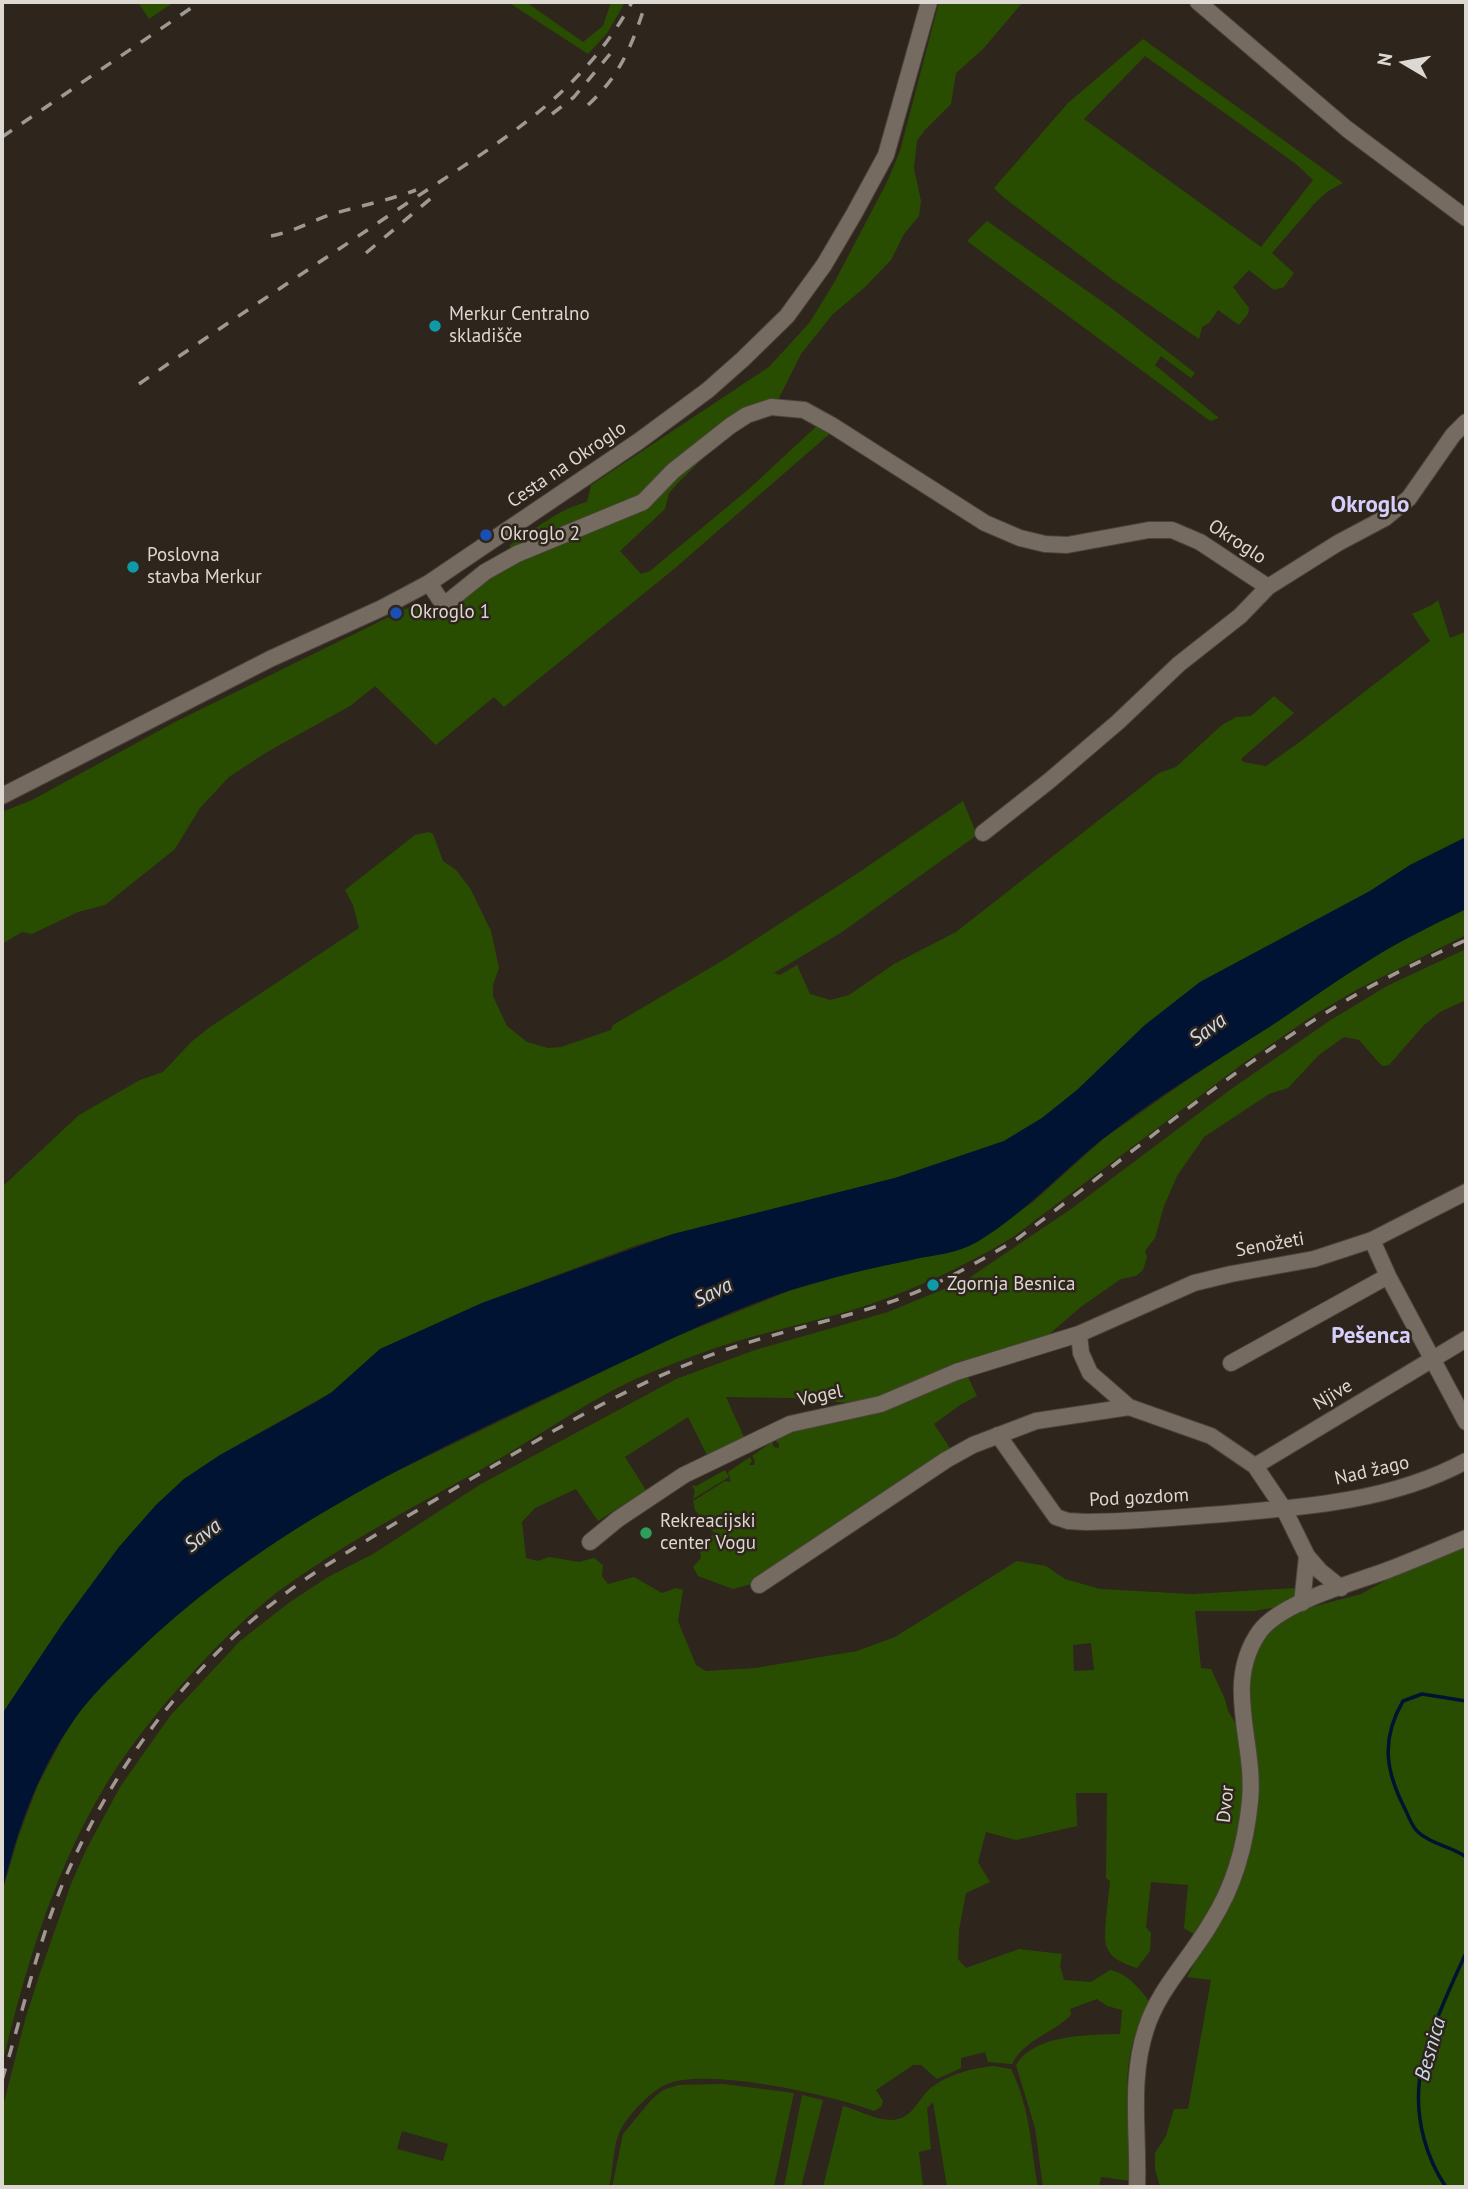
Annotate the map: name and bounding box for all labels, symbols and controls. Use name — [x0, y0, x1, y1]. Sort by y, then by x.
north arrow — [1370, 28, 1440, 98]
text: N — [1371, 51, 1397, 68]
place label: Merkur Centralno skladišče — [449, 304, 590, 348]
marker: Merkur Centralno skladišče — [427, 318, 443, 334]
street label: Cesta na Okroglo — [503, 417, 631, 513]
district label: Okroglo — [1331, 491, 1409, 519]
street label: Okroglo — [1204, 515, 1270, 569]
place label: Okroglo 2 — [500, 524, 580, 546]
marker: Okroglo 2 — [478, 527, 494, 543]
place label: Poslovna stavba Merkur — [147, 545, 262, 589]
marker: Poslovna stavba Merkur — [125, 559, 141, 575]
place label: Okroglo 1 — [410, 602, 490, 624]
marker: Okroglo 1 — [388, 605, 404, 621]
water label: Sava — [1184, 1008, 1232, 1052]
street label: Senožeti — [1234, 1228, 1306, 1262]
water label: Sava — [689, 1273, 737, 1313]
place label: Zgornja Besnica — [947, 1274, 1075, 1296]
marker: Zgornja Besnica — [925, 1277, 941, 1293]
district label: Pešenca — [1331, 1322, 1411, 1350]
street label: Njive — [1309, 1375, 1357, 1415]
street label: Vogel — [795, 1380, 845, 1412]
street label: Nad žago — [1333, 1451, 1411, 1491]
street label: Pod gozdom — [1089, 1484, 1189, 1512]
place label: Rekreacijski center Vogu — [660, 1511, 756, 1555]
water label: Sava — [179, 1514, 227, 1558]
marker: Rekreacijski center Vogu — [638, 1525, 654, 1541]
street label: Dvor — [1213, 1784, 1239, 1824]
water label: Besnica — [1410, 2014, 1452, 2084]

